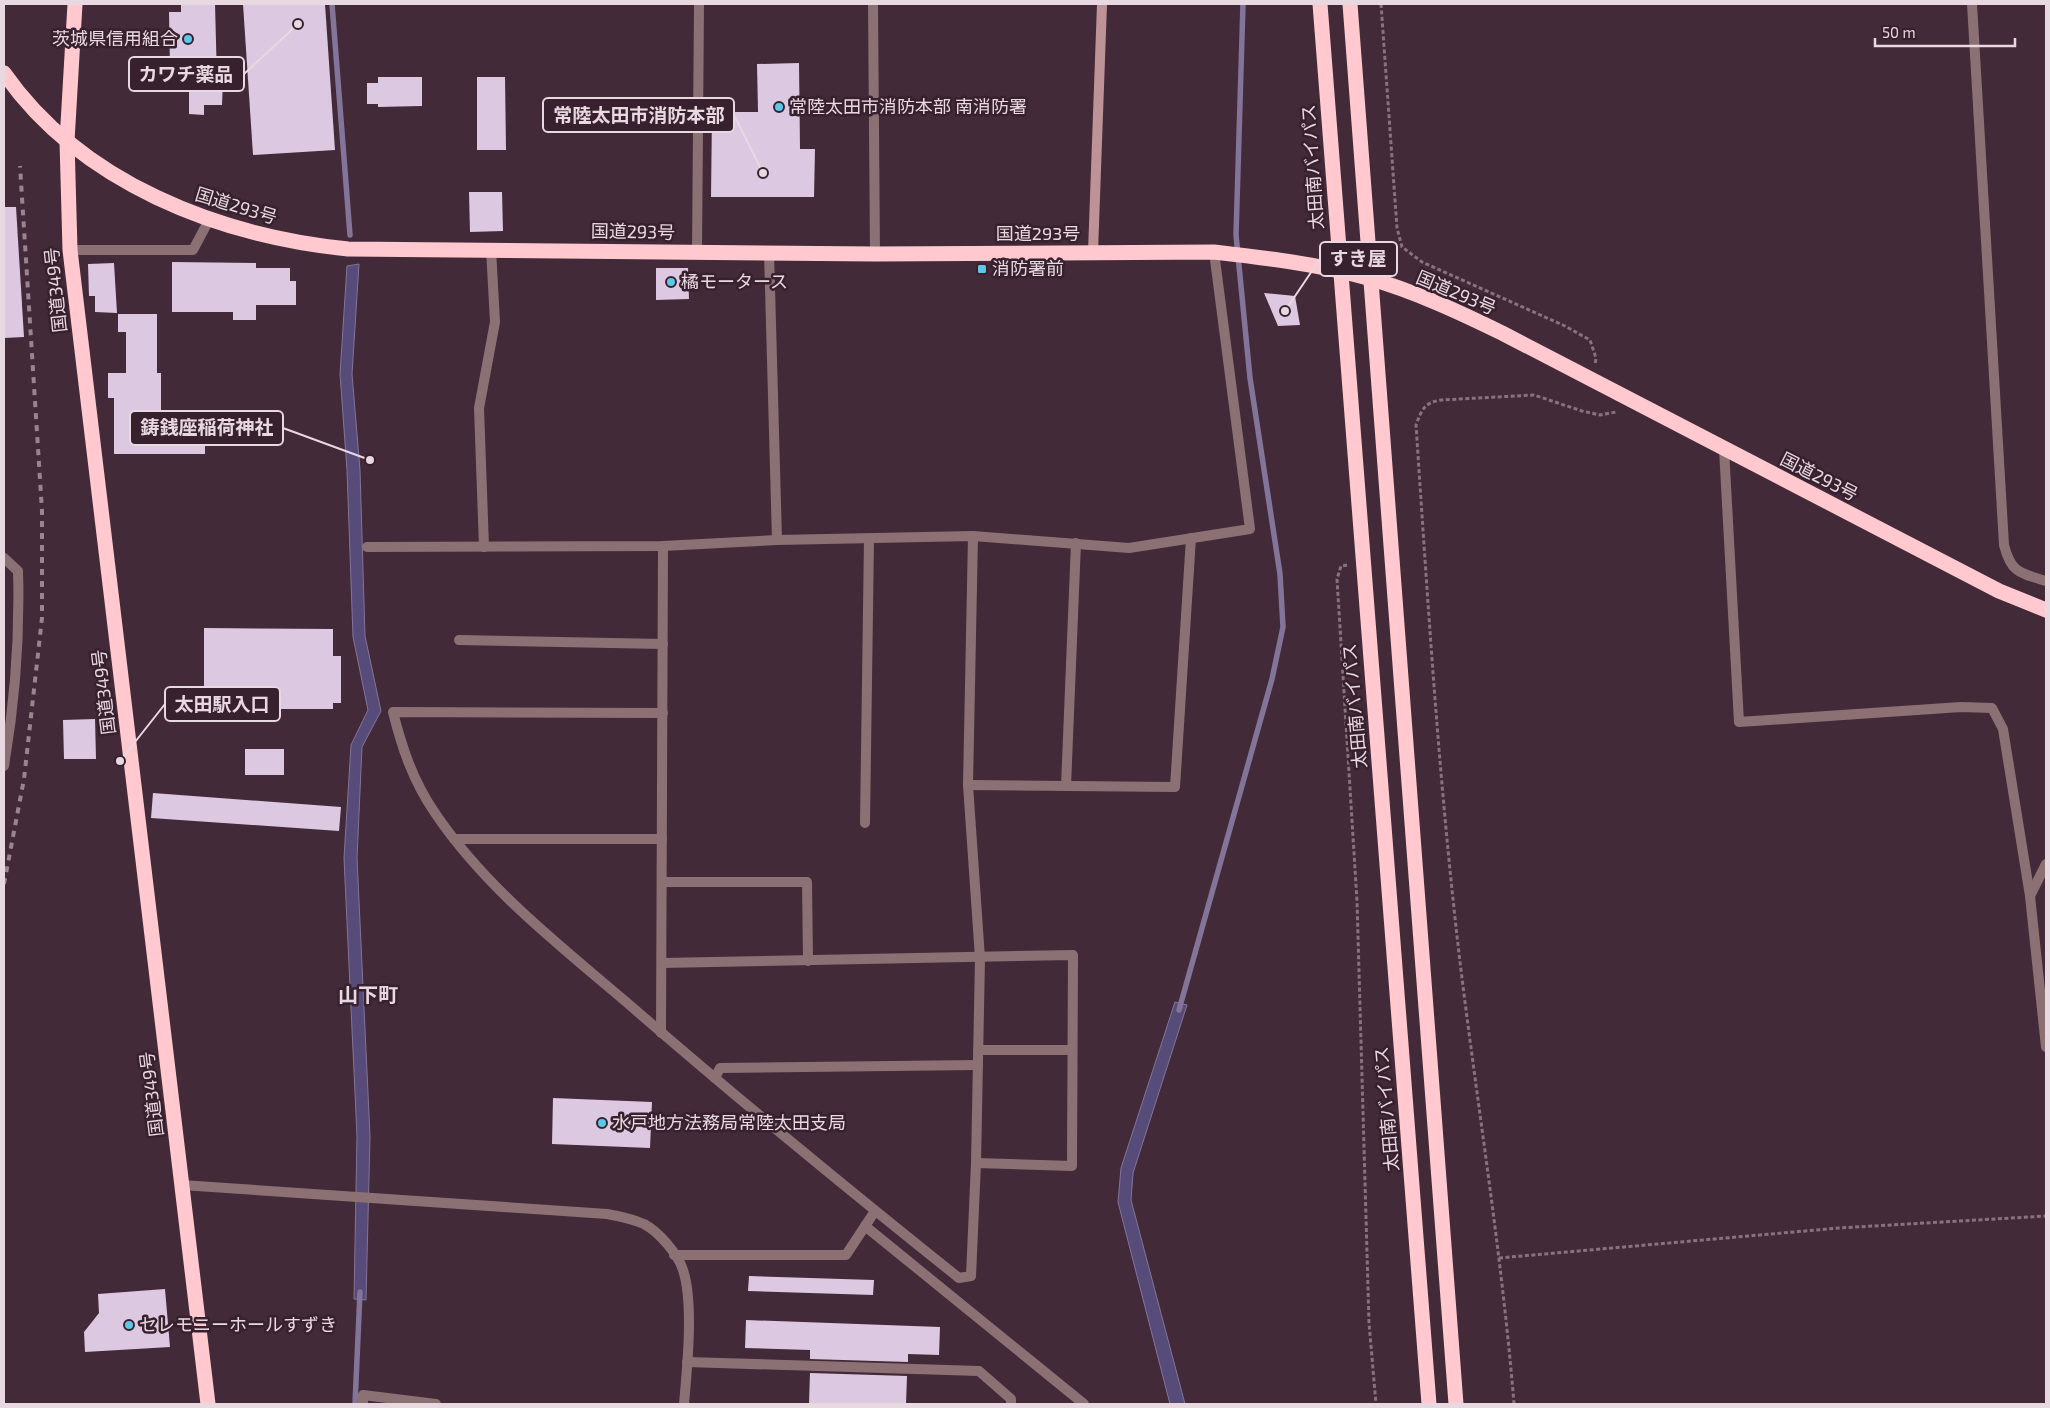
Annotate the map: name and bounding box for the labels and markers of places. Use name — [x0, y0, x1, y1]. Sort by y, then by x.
place label: 茨城県信用組合 — [52, 27, 178, 49]
marker: 茨城県信用組合 — [182, 33, 194, 45]
callout: カワチ薬品 — [129, 57, 244, 91]
place label: 常陸太田市消防本部 南消防署 — [789, 95, 1027, 117]
callout: 常陸太田市消防本部 — [543, 98, 734, 132]
marker: 常陸太田市消防本部 南消防署 — [773, 101, 785, 113]
callout: すき屋 — [1320, 242, 1397, 276]
place label: 消防署前 — [992, 257, 1064, 279]
marker: 消防署前 — [976, 263, 988, 275]
place label: 橘モータース — [681, 270, 788, 292]
marker: 橘モータース — [665, 276, 677, 288]
callout: 鋳銭座稲荷神社 — [130, 411, 283, 445]
callout: 太田駅入口 — [165, 687, 280, 721]
place label: 水戸地方法務局常陸太田支局 — [612, 1111, 846, 1133]
marker: 水戸地方法務局常陸太田支局 — [596, 1117, 608, 1129]
place label: セレモニーホールすずき — [139, 1313, 337, 1335]
marker: セレモニーホールすずき — [123, 1319, 135, 1331]

